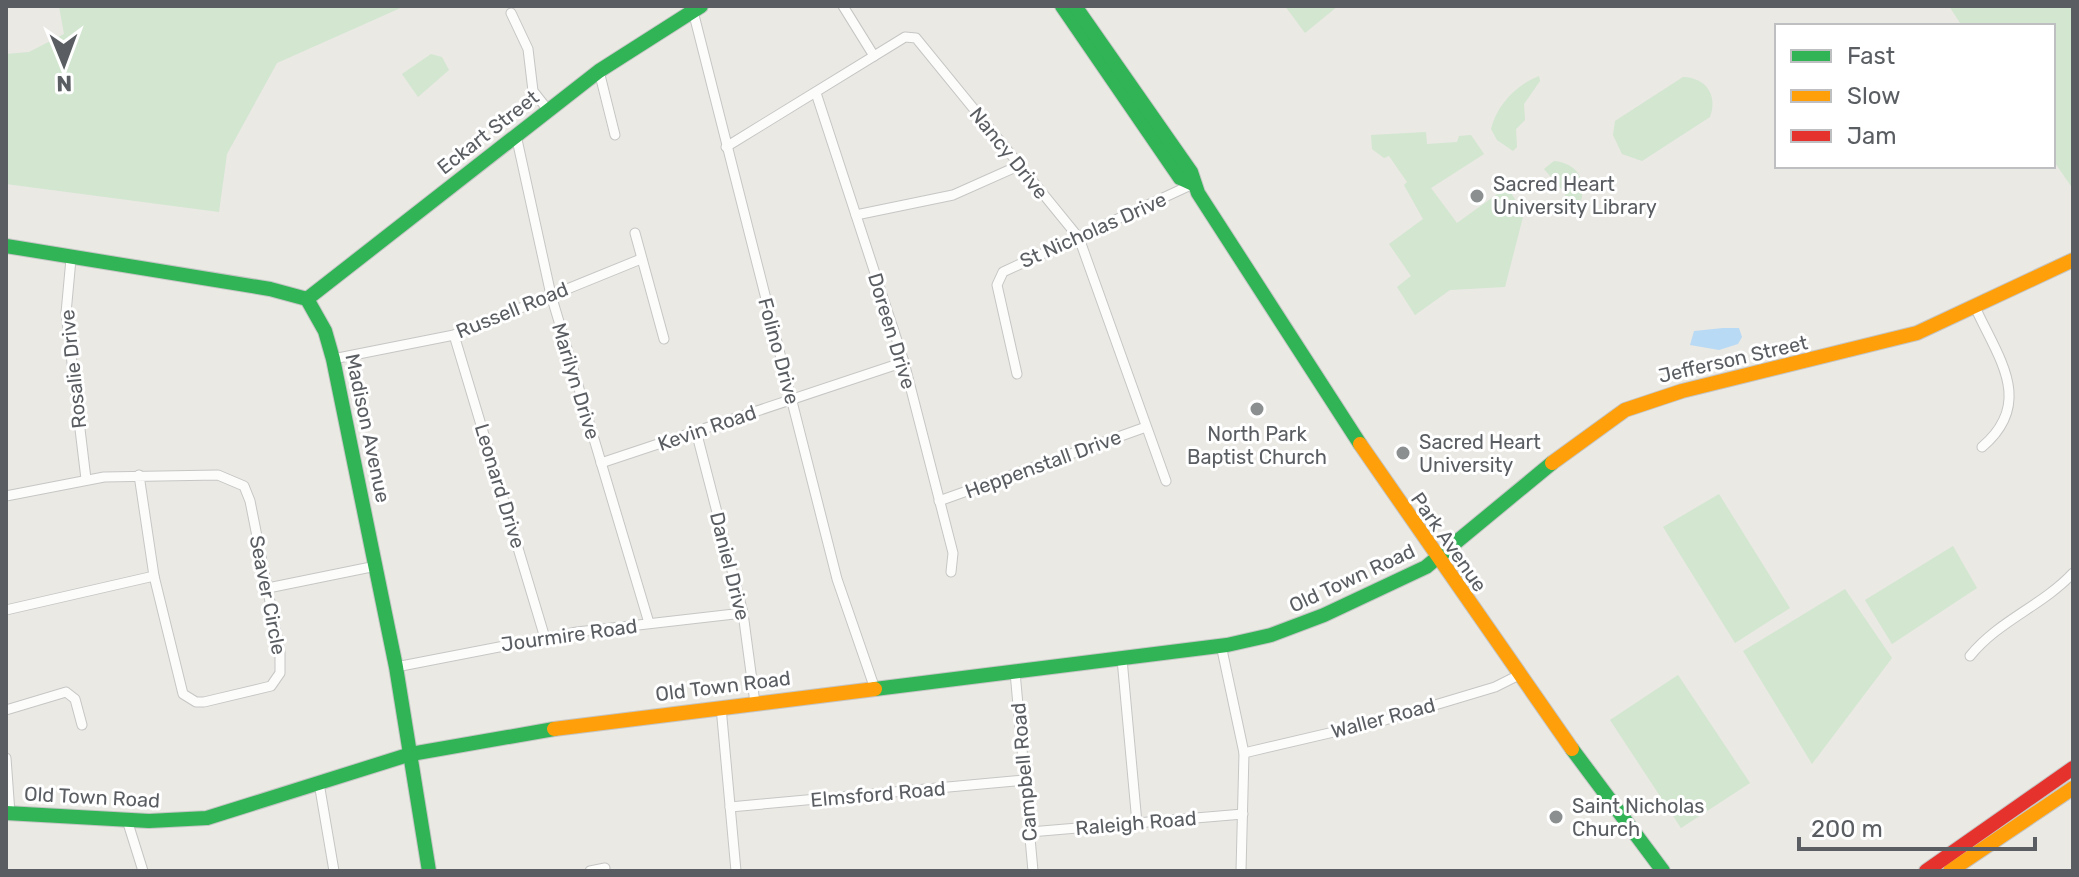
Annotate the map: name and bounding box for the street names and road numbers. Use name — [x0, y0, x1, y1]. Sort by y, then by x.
street label: Eckart Street — [432, 85, 544, 179]
street label: Nancy Drive — [965, 102, 1053, 204]
street label: St Nicholas Drive — [1016, 187, 1170, 273]
street label: Doreen Drive — [863, 270, 921, 392]
street label: Russell Road — [452, 277, 572, 343]
street label: Folino Drive — [753, 295, 805, 407]
street label: Rosalie Drive — [55, 308, 91, 430]
street label: Marilyn Drive — [547, 320, 605, 442]
street label: Jefferson Street — [1656, 330, 1810, 388]
street label: Madison Avenue — [340, 351, 396, 505]
street label: Kevin Road — [655, 400, 759, 456]
street label: Leonard Drive — [470, 421, 530, 551]
street label: Heppenstall Drive — [962, 425, 1124, 503]
street label: Park Avenue — [1406, 488, 1492, 596]
street label: Daniel Drive — [705, 509, 755, 623]
street label: Seaver Circle — [245, 533, 291, 657]
street label: Old Town Road — [1285, 538, 1419, 618]
street label: Jourmire Road — [499, 614, 639, 656]
street label: Old Town Road — [654, 666, 792, 706]
street label: Waller Road — [1328, 693, 1438, 743]
street label: Campbell Road — [1006, 702, 1042, 842]
street label: Elmsford Road — [809, 776, 947, 812]
street label: Old Town Road — [23, 781, 161, 813]
street label: Raleigh Road — [1074, 806, 1198, 840]

